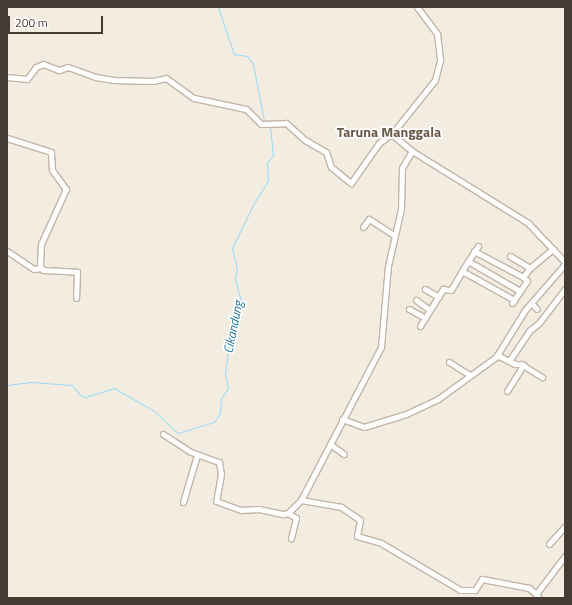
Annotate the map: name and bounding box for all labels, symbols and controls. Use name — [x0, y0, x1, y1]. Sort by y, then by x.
scale bar — [10, 8, 105, 34]
text: 200 m — [15, 13, 48, 32]
district label: Taruna Manggala — [337, 124, 441, 140]
water label: Cikandung — [220, 299, 246, 355]

